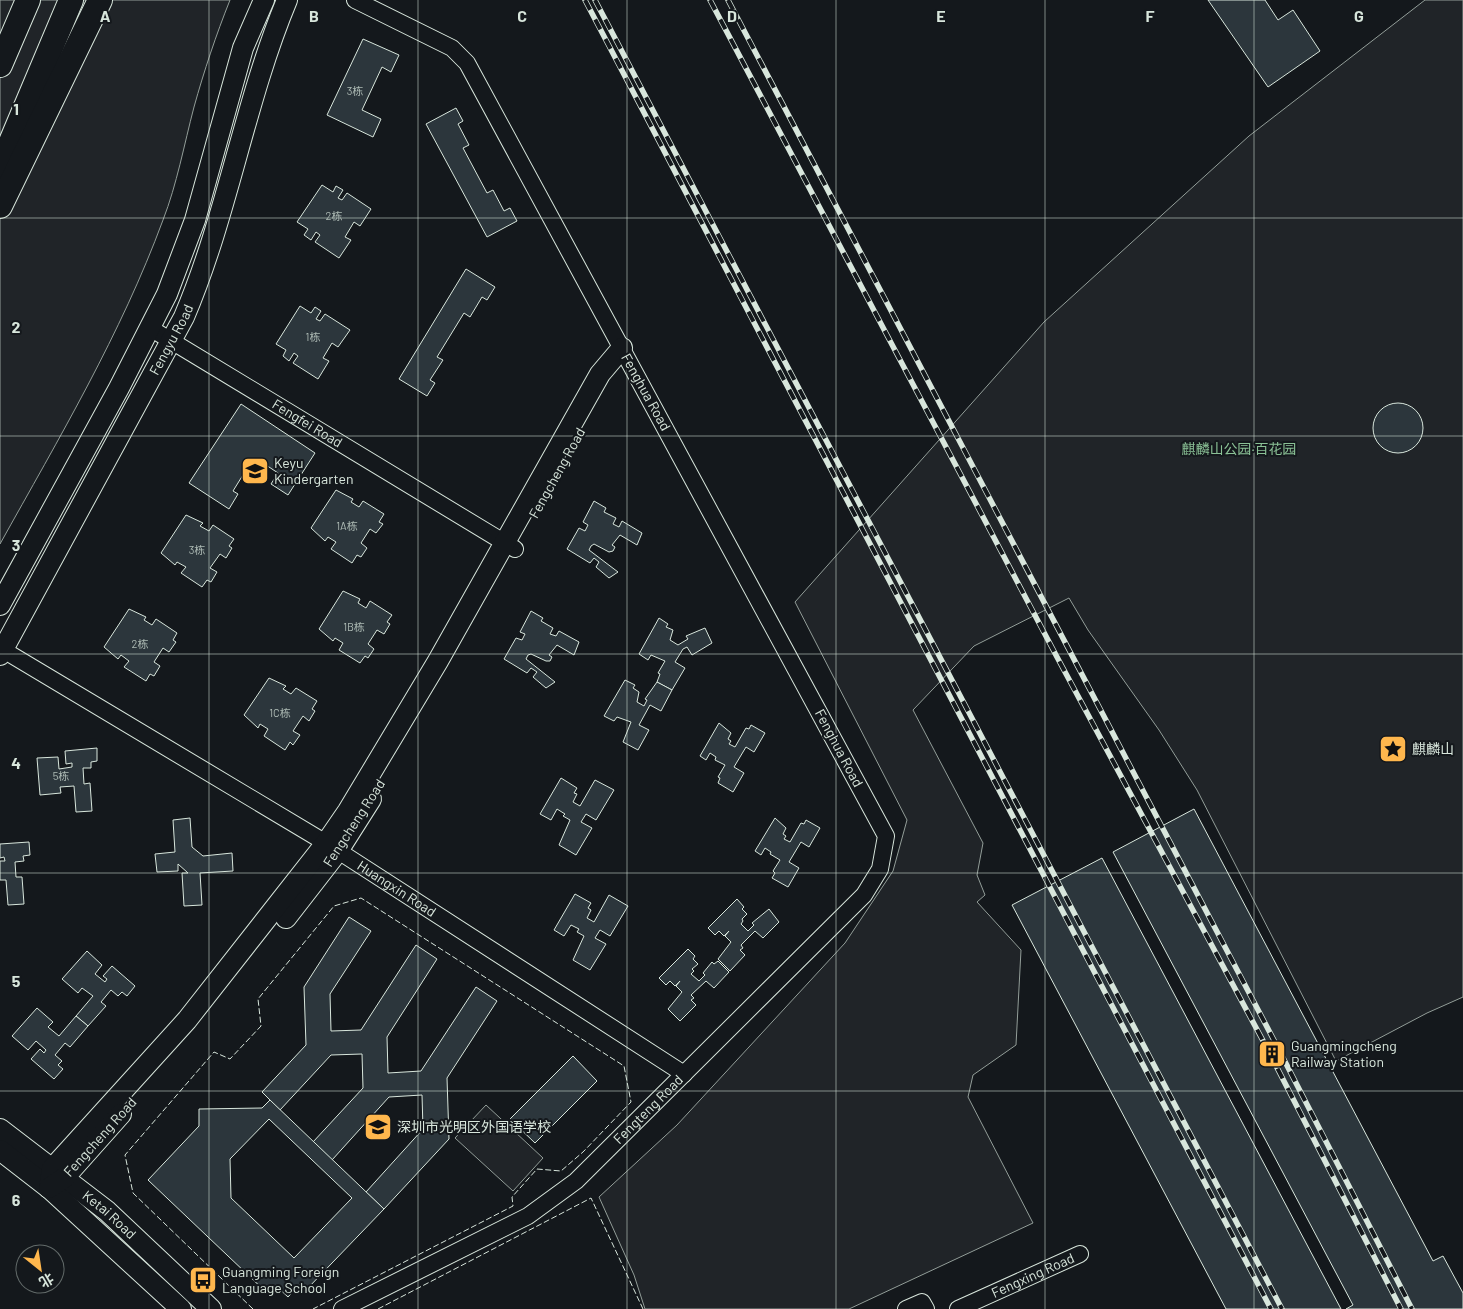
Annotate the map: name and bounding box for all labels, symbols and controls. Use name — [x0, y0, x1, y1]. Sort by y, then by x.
text: A — [100, 6, 111, 25]
text: B — [309, 6, 319, 25]
text: C — [517, 6, 527, 25]
text: D — [727, 6, 737, 25]
text: E — [936, 6, 946, 25]
text: F — [1146, 6, 1155, 25]
text: G — [1354, 6, 1364, 25]
house number: 3栋 — [347, 84, 363, 97]
text: 1 — [13, 99, 19, 118]
house number: 2栋 — [326, 209, 342, 222]
street label: Fengyu Road — [145, 302, 196, 378]
text: 2 — [12, 317, 21, 336]
house number: 1栋 — [306, 330, 320, 343]
street label: Fenghua Road — [618, 350, 675, 433]
street label: Fengfei Road — [269, 395, 346, 451]
street label: Fengcheng Road — [525, 425, 588, 521]
park label: 麒麟山公园·百花园 — [1182, 440, 1296, 457]
place label: Keyu Kindergarten — [274, 454, 353, 487]
school or university icon: Keyu Kindergarten — [240, 456, 270, 486]
house number: 1A栋 — [336, 519, 358, 532]
text: 3 — [12, 535, 20, 554]
house number: 3栋 — [189, 543, 205, 556]
house number: 1B栋 — [343, 620, 365, 633]
house number: 2栋 — [132, 637, 148, 650]
house number: 1C栋 — [269, 706, 291, 719]
street label: Fenghua Road — [812, 706, 867, 790]
place icon: 麒麟山 — [1378, 734, 1408, 764]
place label: 麒麟山 — [1412, 740, 1454, 757]
text: 4 — [11, 753, 21, 772]
house number: 5栋 — [53, 769, 69, 782]
street label: Fengcheng Road — [319, 776, 388, 870]
street label: Huangxin Road — [354, 857, 440, 920]
text: 5 — [12, 971, 21, 990]
place label: Guangmingcheng Railway Station — [1291, 1037, 1397, 1070]
building icon: Guangmingcheng Railway Station — [1257, 1039, 1287, 1069]
street label: Fengteng Road — [609, 1071, 686, 1147]
street label: Fengcheng Road — [60, 1093, 140, 1180]
school or university icon: 深圳市光明区外国语学校 — [363, 1112, 393, 1142]
place label: 深圳市光明区外国语学校 — [397, 1118, 551, 1135]
street label: Ketai Road — [80, 1187, 140, 1242]
text: 6 — [12, 1190, 21, 1209]
north arrow — [15, 1244, 65, 1294]
street label: Fengxing Road — [988, 1249, 1077, 1301]
place label: Guangming Foreign Language School — [222, 1263, 339, 1296]
bus stop icon: Guangming Foreign Language School — [188, 1265, 218, 1295]
text: 北 — [36, 1270, 57, 1292]

